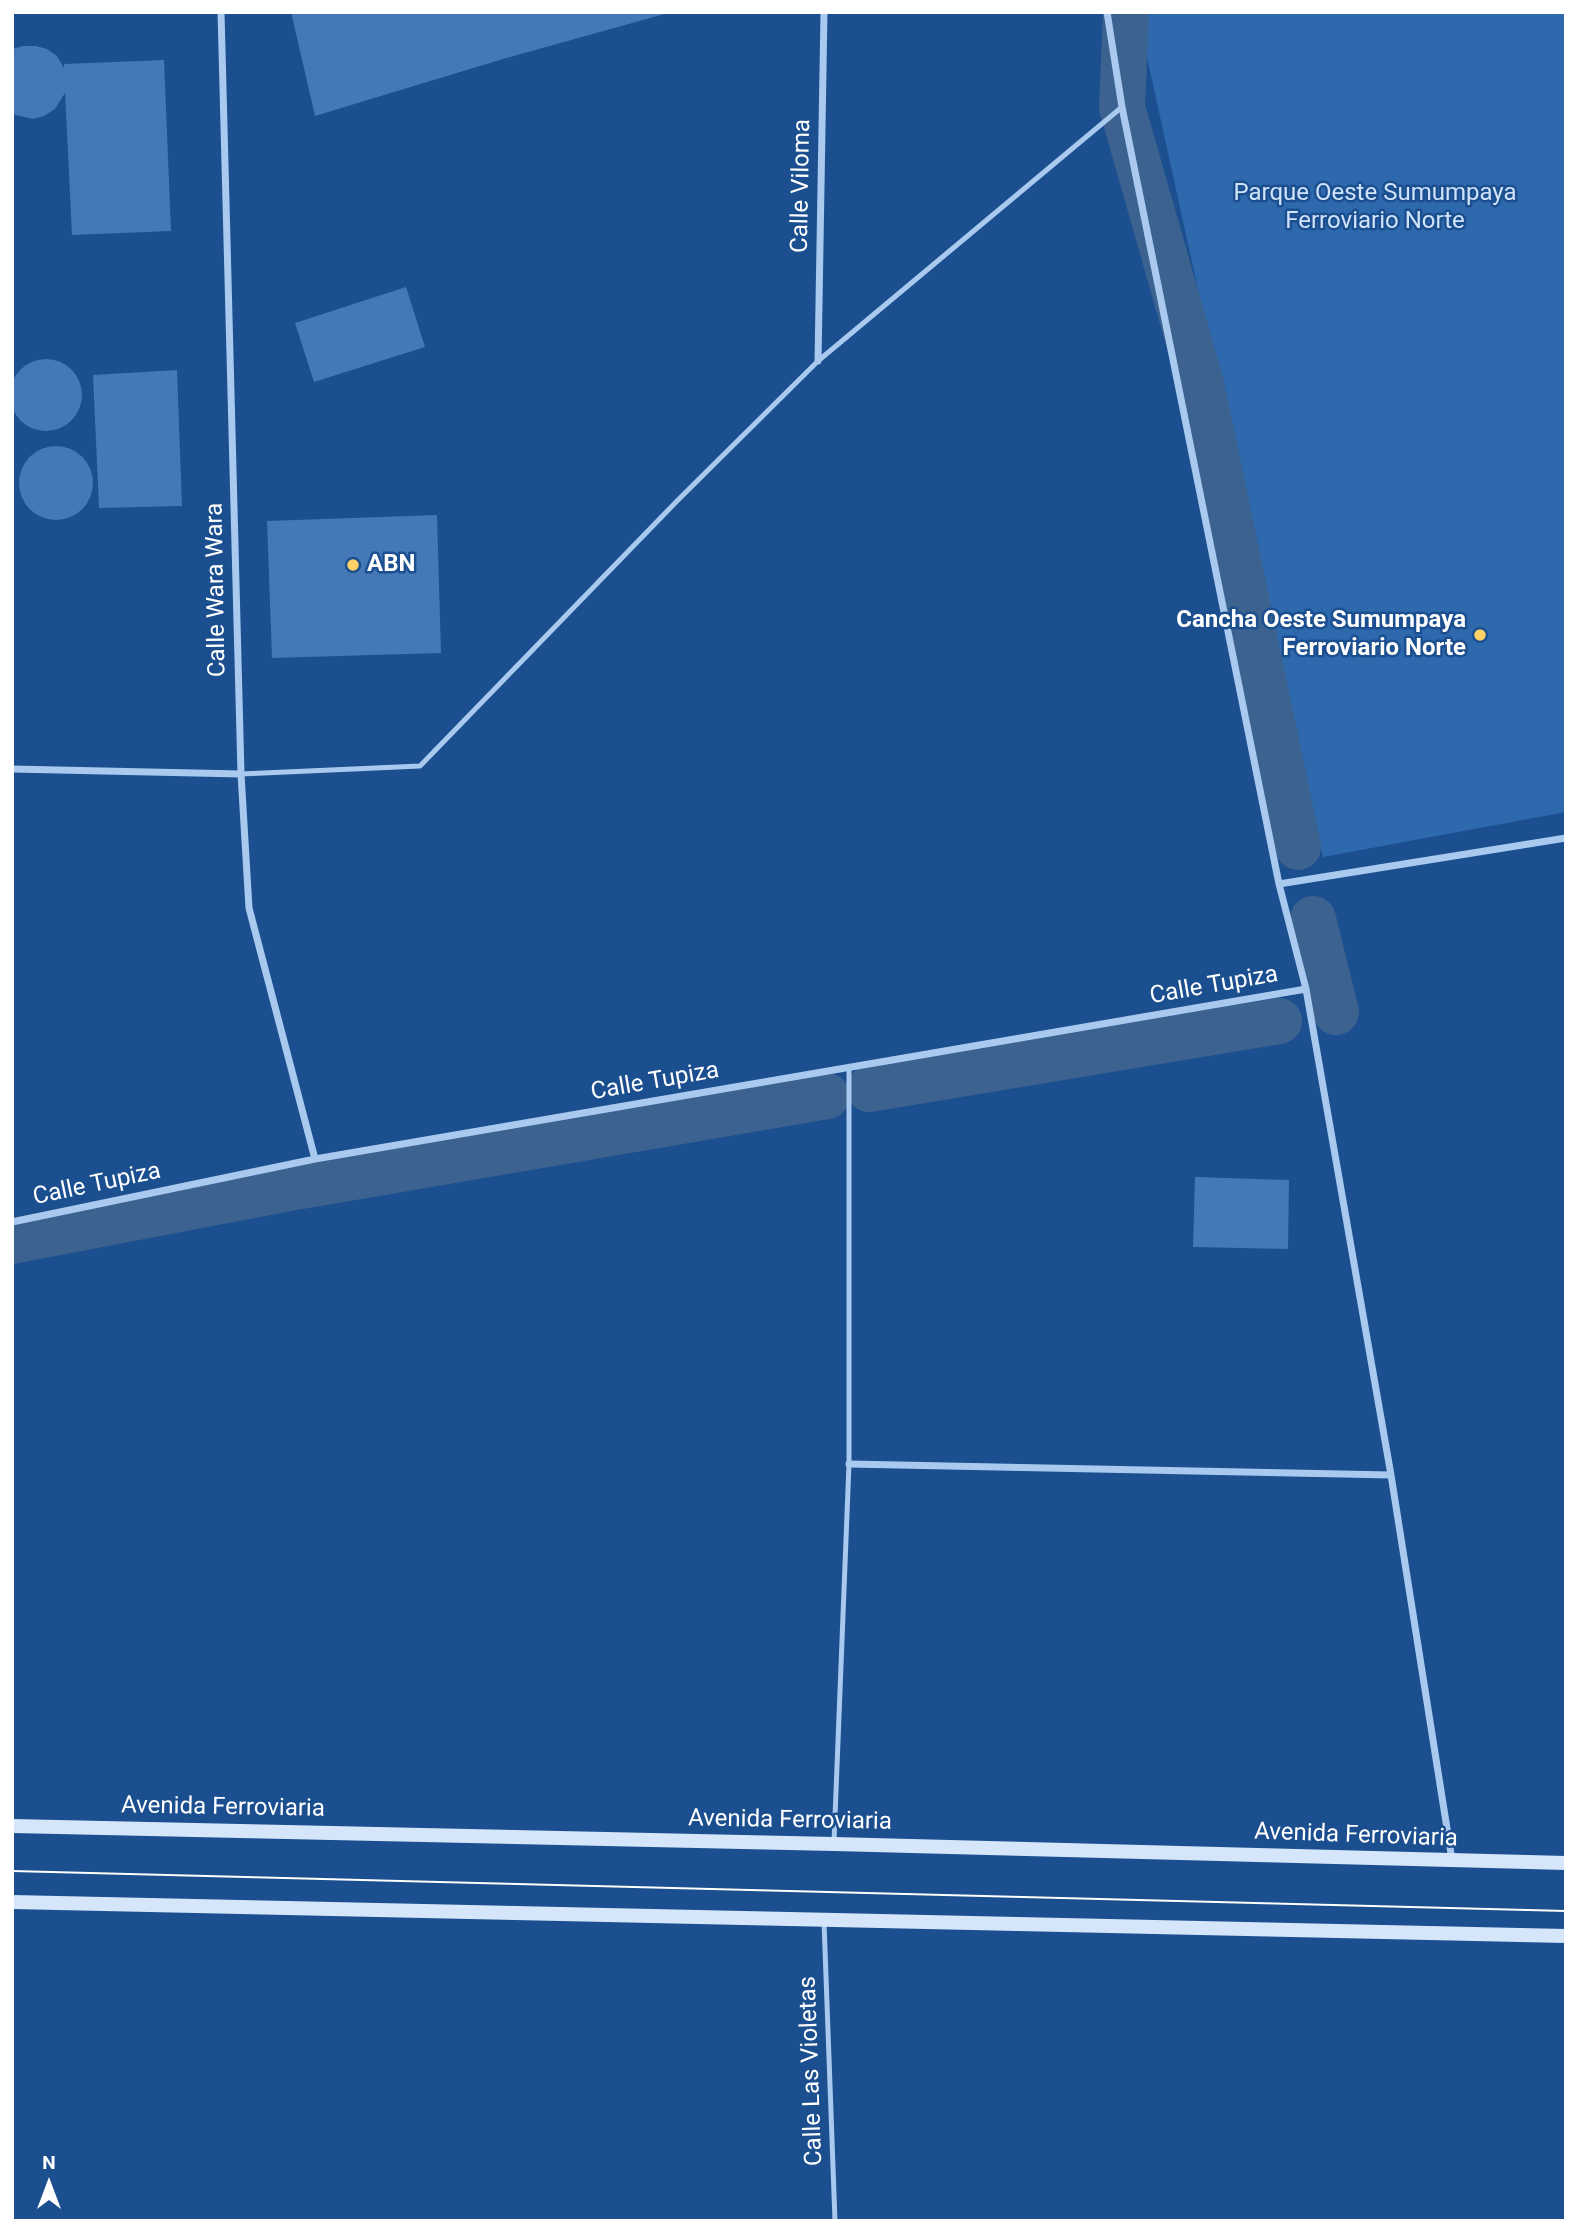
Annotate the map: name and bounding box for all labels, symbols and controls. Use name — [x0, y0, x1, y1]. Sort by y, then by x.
street label: Calle Viloma — [786, 119, 818, 253]
park label: Parque Oeste Sumumpaya Ferroviario Norte — [1233, 180, 1517, 236]
street label: Calle Wara Wara — [201, 503, 233, 677]
place label: ABN — [367, 551, 415, 579]
marker: ABN — [345, 557, 361, 573]
place label: Cancha Oeste Sumumpaya Ferroviario Norte — [1176, 607, 1466, 663]
marker: Cancha Oeste Sumumpaya Ferroviario Norte — [1472, 627, 1488, 643]
street label: Calle Tupiza — [1148, 961, 1280, 1011]
street label: Calle Tupiza — [589, 1057, 721, 1107]
street label: Calle Tupiza — [31, 1157, 163, 1213]
street label: Avenida Ferroviaria — [121, 1792, 325, 1824]
street label: Avenida Ferroviaria — [688, 1805, 892, 1837]
street label: Avenida Ferroviaria — [1254, 1818, 1458, 1854]
street label: Calle Las Violetas — [794, 1976, 830, 2166]
north arrow — [14, 2149, 84, 2219]
text: N — [42, 2151, 56, 2174]

